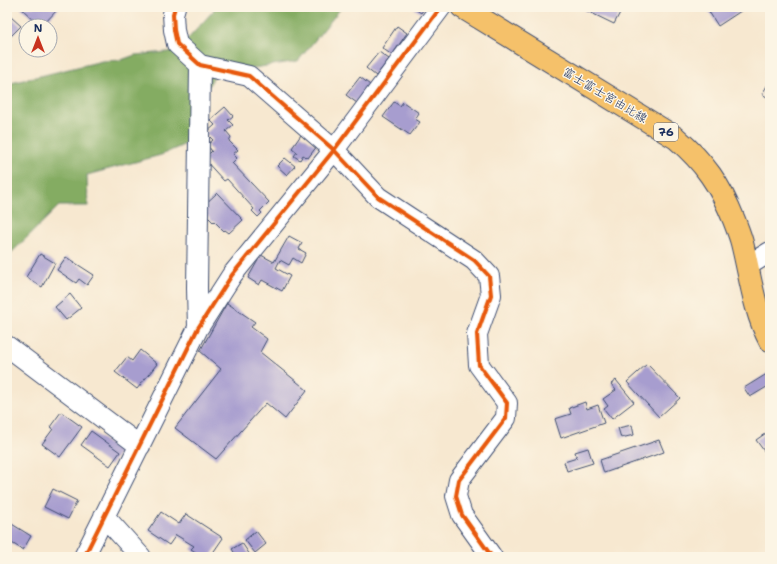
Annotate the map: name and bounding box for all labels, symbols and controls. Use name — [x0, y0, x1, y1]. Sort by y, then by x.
north arrow — [18, 18, 58, 58]
text: N — [34, 21, 43, 36]
street label: 富士富士宮由比線 — [560, 63, 650, 127]
road number: 76 — [654, 123, 678, 141]

